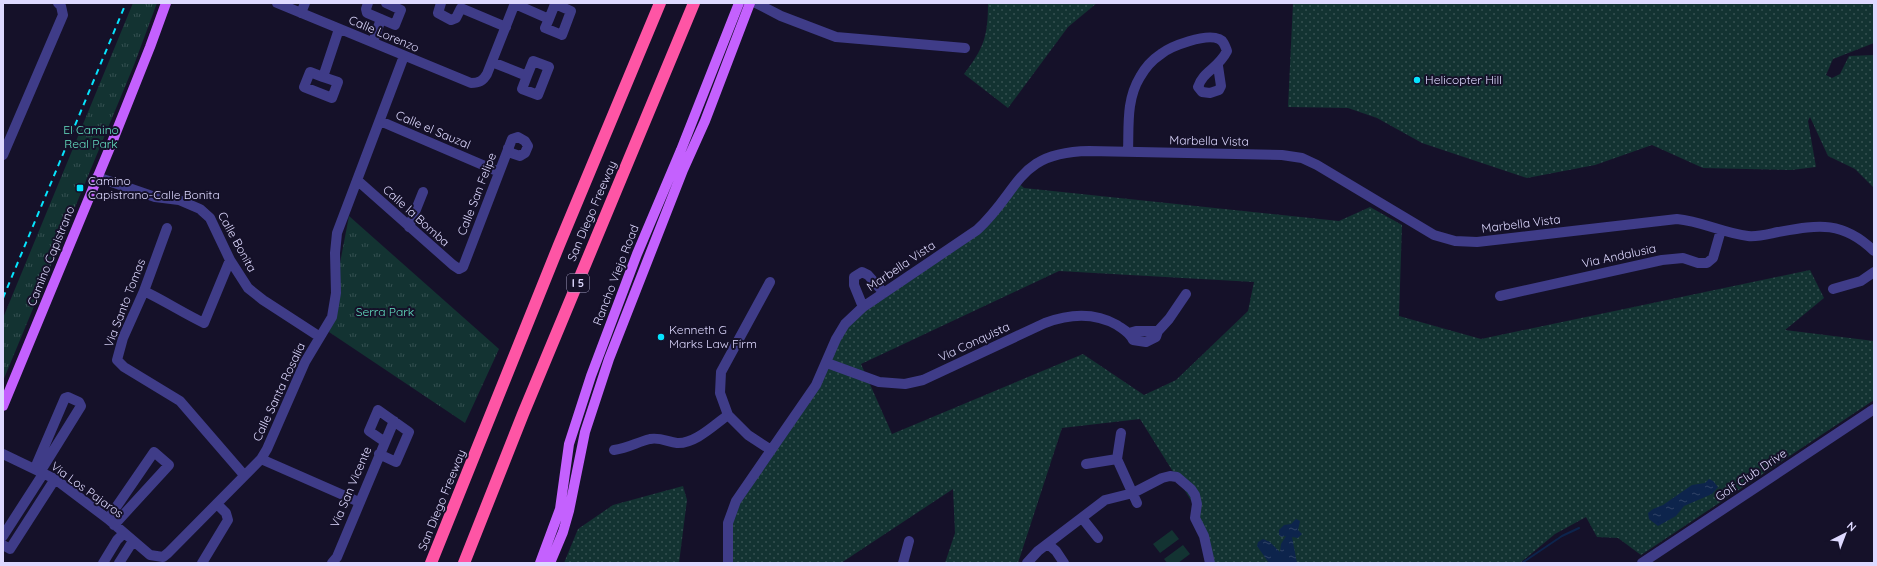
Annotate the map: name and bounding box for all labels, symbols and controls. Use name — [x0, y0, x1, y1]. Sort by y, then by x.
street label: Calle Lorenzo — [347, 12, 422, 55]
place label: Helicopter Hill — [1425, 72, 1502, 87]
marker: Helicopter Hill — [1412, 75, 1422, 85]
street label: Calle el Sauzal — [393, 107, 473, 152]
park label: El Camino Real Park — [63, 122, 119, 151]
street label: Marbella Vista — [1169, 132, 1249, 149]
street label: Calle San Felipe — [454, 150, 499, 237]
street label: San Diego Freeway — [564, 158, 619, 263]
place label: Camino Capistrano-Calle Bonita — [88, 173, 220, 202]
street label: Calle la Bomba — [380, 182, 453, 249]
marker: Camino Capistrano-Calle Bonita — [75, 183, 85, 193]
street label: Camino Capistrano — [24, 204, 77, 308]
street label: Calle Bonita — [215, 209, 260, 274]
street label: Marbella Vista — [1481, 211, 1561, 236]
street label: Rancho Viejo Road — [589, 222, 642, 327]
street label: Marbella Vista — [864, 237, 938, 294]
street label: Via Andalusia — [1580, 240, 1657, 271]
street label: Via Santo Tomas — [101, 256, 148, 349]
road number: I 5 — [567, 274, 589, 292]
park label: Serra Park — [356, 304, 414, 319]
street label: Via Conquista — [936, 319, 1012, 365]
place label: Kenneth G Marks Law Firm — [669, 322, 757, 351]
marker: Kenneth G Marks Law Firm — [656, 332, 666, 342]
street label: Calle Santa Rosalia — [249, 340, 308, 443]
street label: Via San Vicente — [327, 444, 374, 530]
street label: Golf Club Drive — [1712, 445, 1789, 504]
street label: San Diego Freeway — [414, 447, 469, 553]
street label: Via Los Pajaros — [48, 458, 127, 521]
north arrow — [1825, 514, 1865, 554]
text: N — [1844, 519, 1859, 534]

